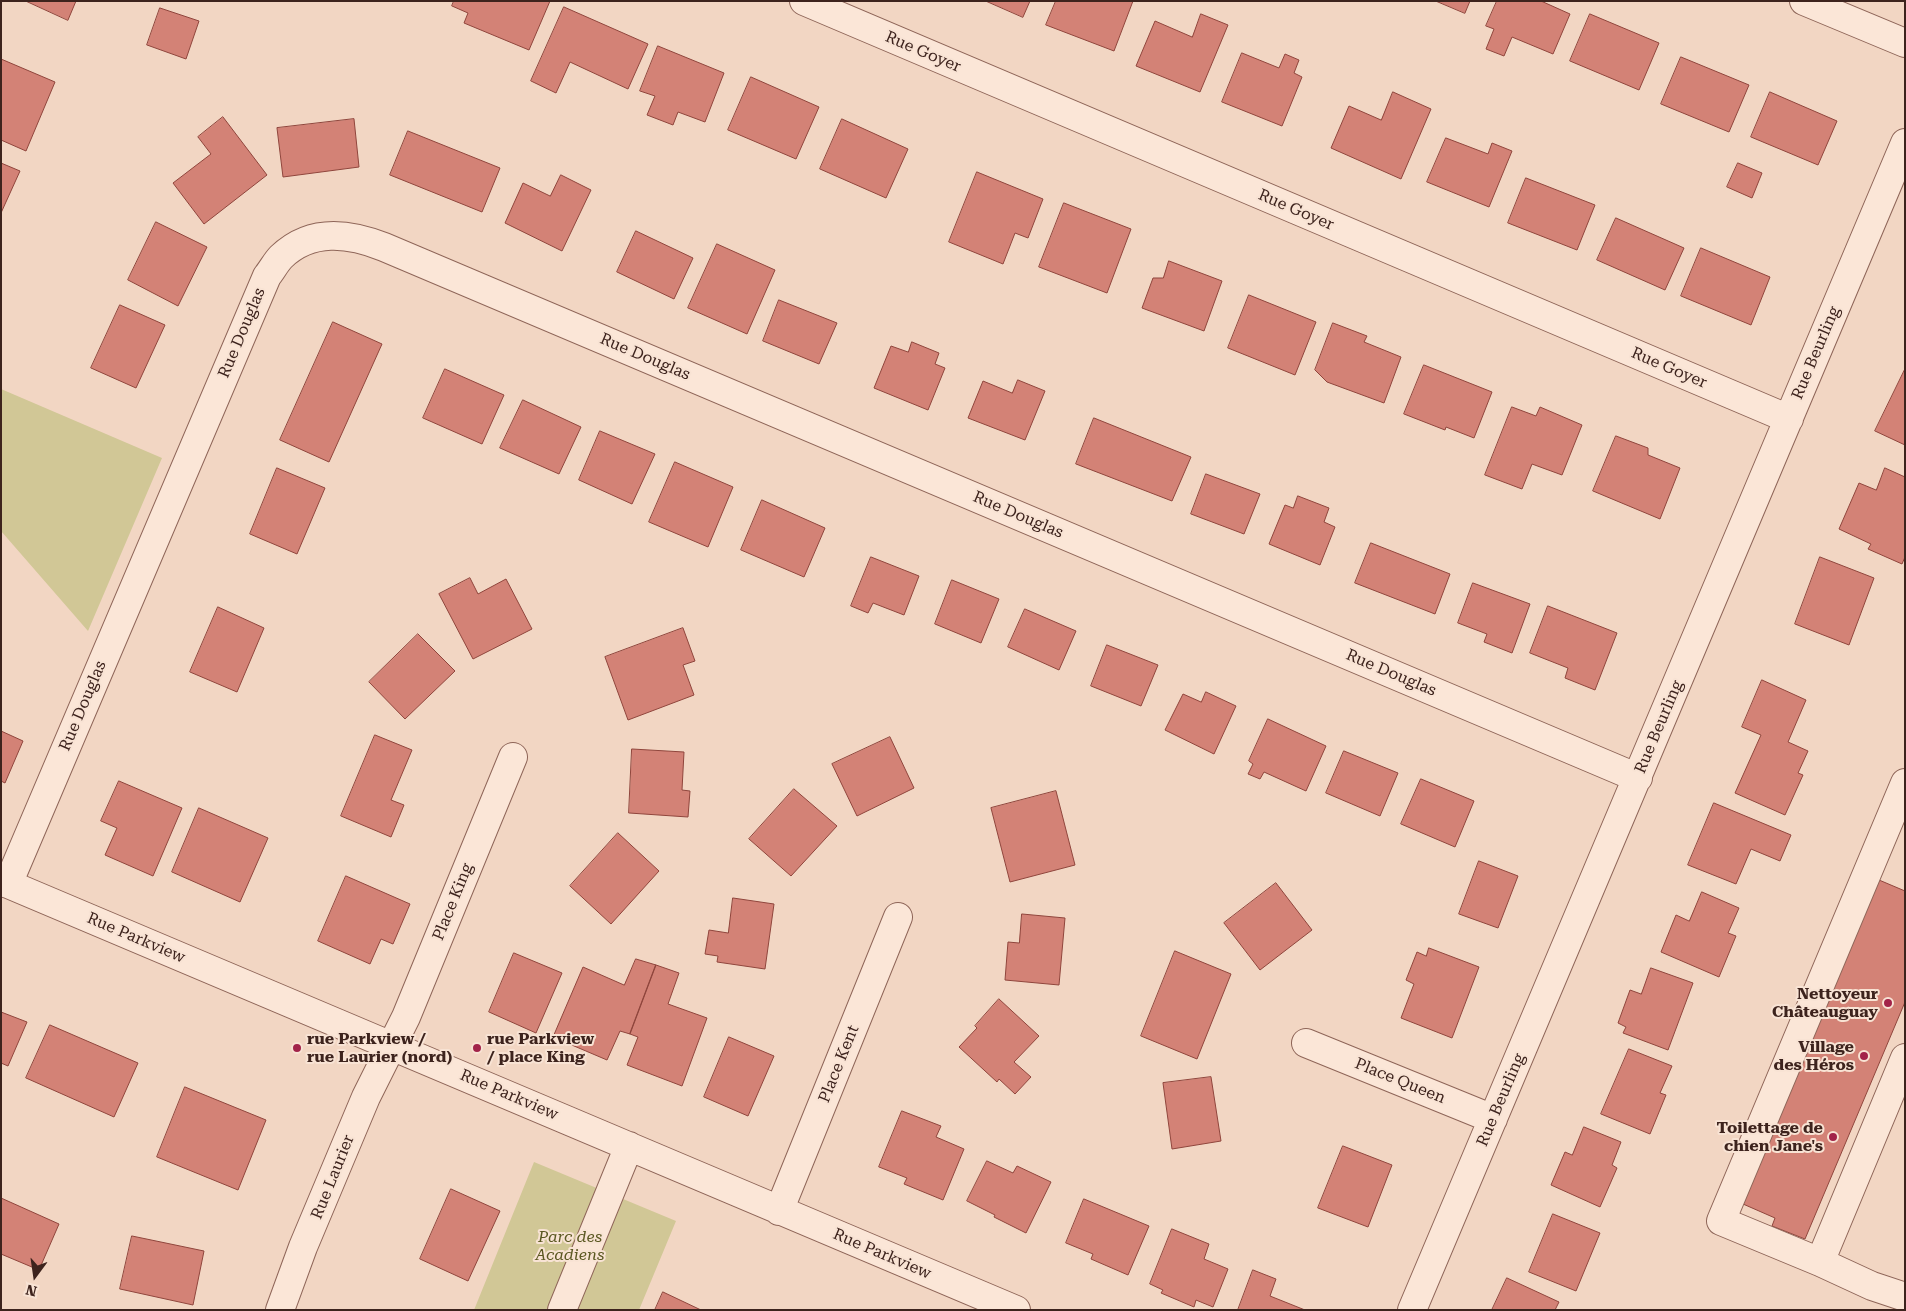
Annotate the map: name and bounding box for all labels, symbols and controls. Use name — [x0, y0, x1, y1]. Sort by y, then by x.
street label: Rue Goyer — [882, 27, 964, 77]
street label: Rue Goyer — [1255, 185, 1337, 235]
street label: Rue Douglas — [214, 285, 270, 381]
street label: Rue Beurling — [1788, 304, 1844, 402]
street label: Rue Douglas — [597, 329, 693, 385]
street label: Rue Goyer — [1628, 343, 1710, 393]
street label: Rue Douglas — [970, 487, 1066, 543]
street label: Rue Douglas — [1343, 645, 1439, 701]
street label: Rue Douglas — [55, 658, 111, 754]
street label: Rue Beurling — [1631, 678, 1687, 776]
street label: Place King — [429, 861, 477, 943]
street label: Rue Parkview — [84, 909, 188, 967]
place label: Nettoyeur Châteauguay — [1772, 984, 1878, 1022]
marker: Nettoyeur Châteauguay — [1882, 997, 1894, 1009]
street label: Place Kent — [815, 1022, 863, 1106]
place label: rue Parkview / rue Laurier (nord) — [307, 1029, 452, 1067]
place label: rue Parkview / place King — [487, 1029, 594, 1067]
place label: Village des Héros — [1773, 1037, 1854, 1075]
marker: rue Parkview / rue Laurier (nord) — [291, 1042, 303, 1054]
marker: rue Parkview / place King — [471, 1042, 483, 1054]
marker: Village des Héros — [1858, 1050, 1870, 1062]
street label: Rue Beurling — [1473, 1051, 1529, 1149]
street label: Place Queen — [1352, 1054, 1448, 1108]
street label: Rue Parkview — [457, 1066, 561, 1124]
place label: Toilettage de chien Jane's — [1717, 1118, 1823, 1156]
marker: Toilettage de chien Jane's — [1827, 1131, 1839, 1143]
street label: Rue Laurier — [307, 1132, 359, 1222]
street label: Rue Parkview — [830, 1225, 934, 1283]
park label: Parc des Acadiens — [535, 1227, 605, 1265]
north arrow — [10, 1251, 60, 1301]
text: N — [24, 1281, 39, 1300]

